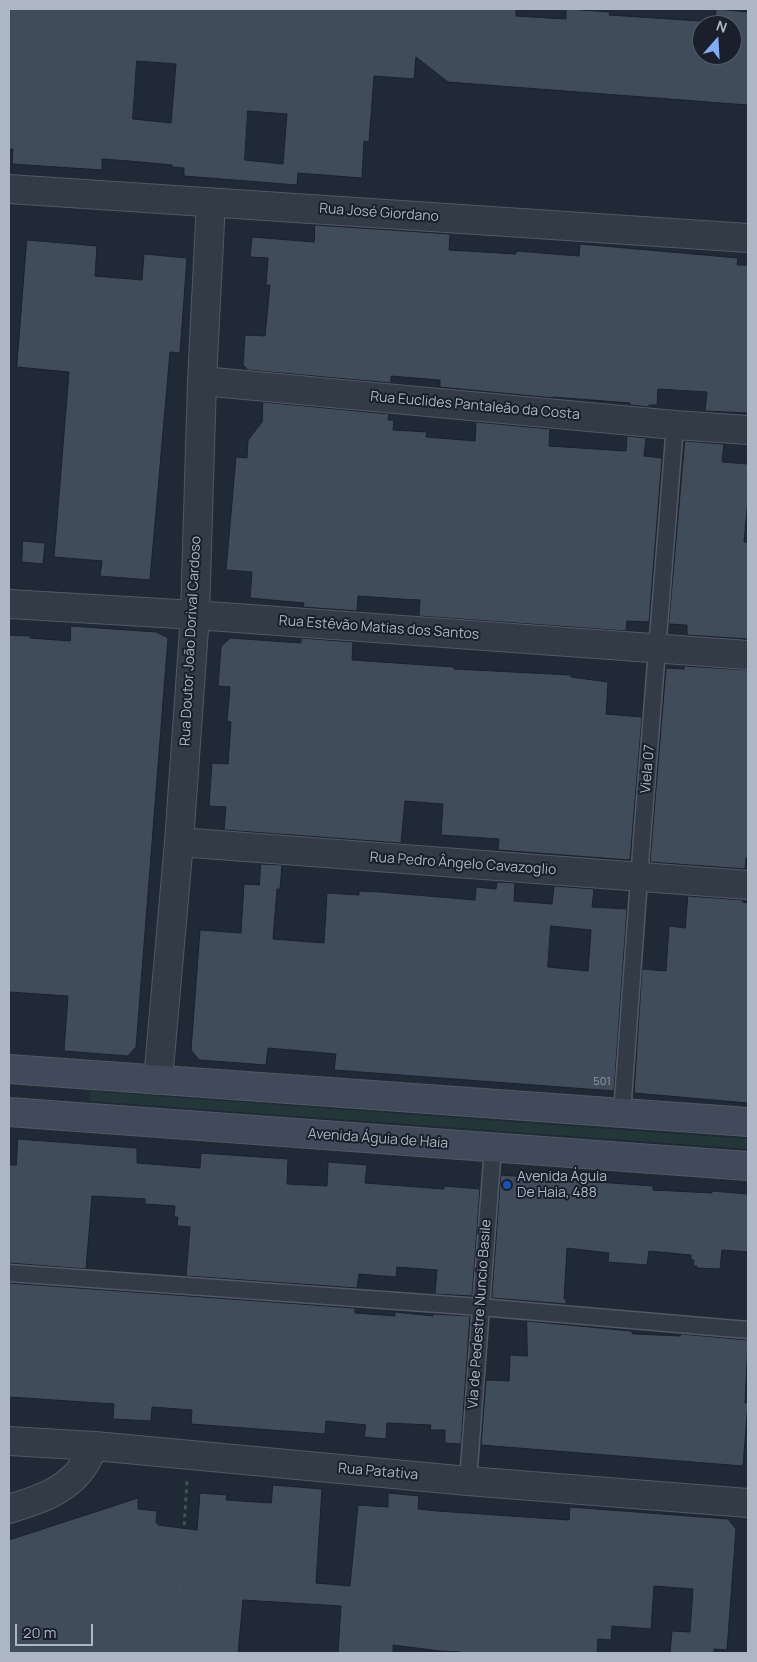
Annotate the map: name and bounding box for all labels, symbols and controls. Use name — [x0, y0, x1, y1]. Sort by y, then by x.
north arrow — [692, 15, 742, 65]
text: N — [714, 16, 730, 37]
street label: Rua José Giordano — [319, 200, 439, 226]
street label: Rua Euclides Pantaleão da Costa — [370, 388, 580, 424]
street label: Rua Doutor João Dorival Cardoso — [177, 536, 205, 746]
street label: Rua Estêvão Matias dos Santos — [278, 613, 480, 643]
street label: Viela 07 — [637, 744, 659, 794]
street label: Rua Pedro Ângelo Cavazoglio — [369, 849, 557, 879]
house number: 501 — [593, 1075, 611, 1089]
street label: Avenida Águia de Haia — [307, 1126, 449, 1152]
place label: Avenida Águia De Haia, 488 — [517, 1169, 607, 1202]
marker: Avenida Águia De Haia, 488 — [501, 1179, 513, 1191]
street label: Via de Pedestre Nuncio Basile — [465, 1219, 495, 1409]
street label: Rua Patativa — [337, 1460, 419, 1484]
scale bar — [18, 1614, 95, 1646]
text: 20 m — [23, 1622, 56, 1643]

